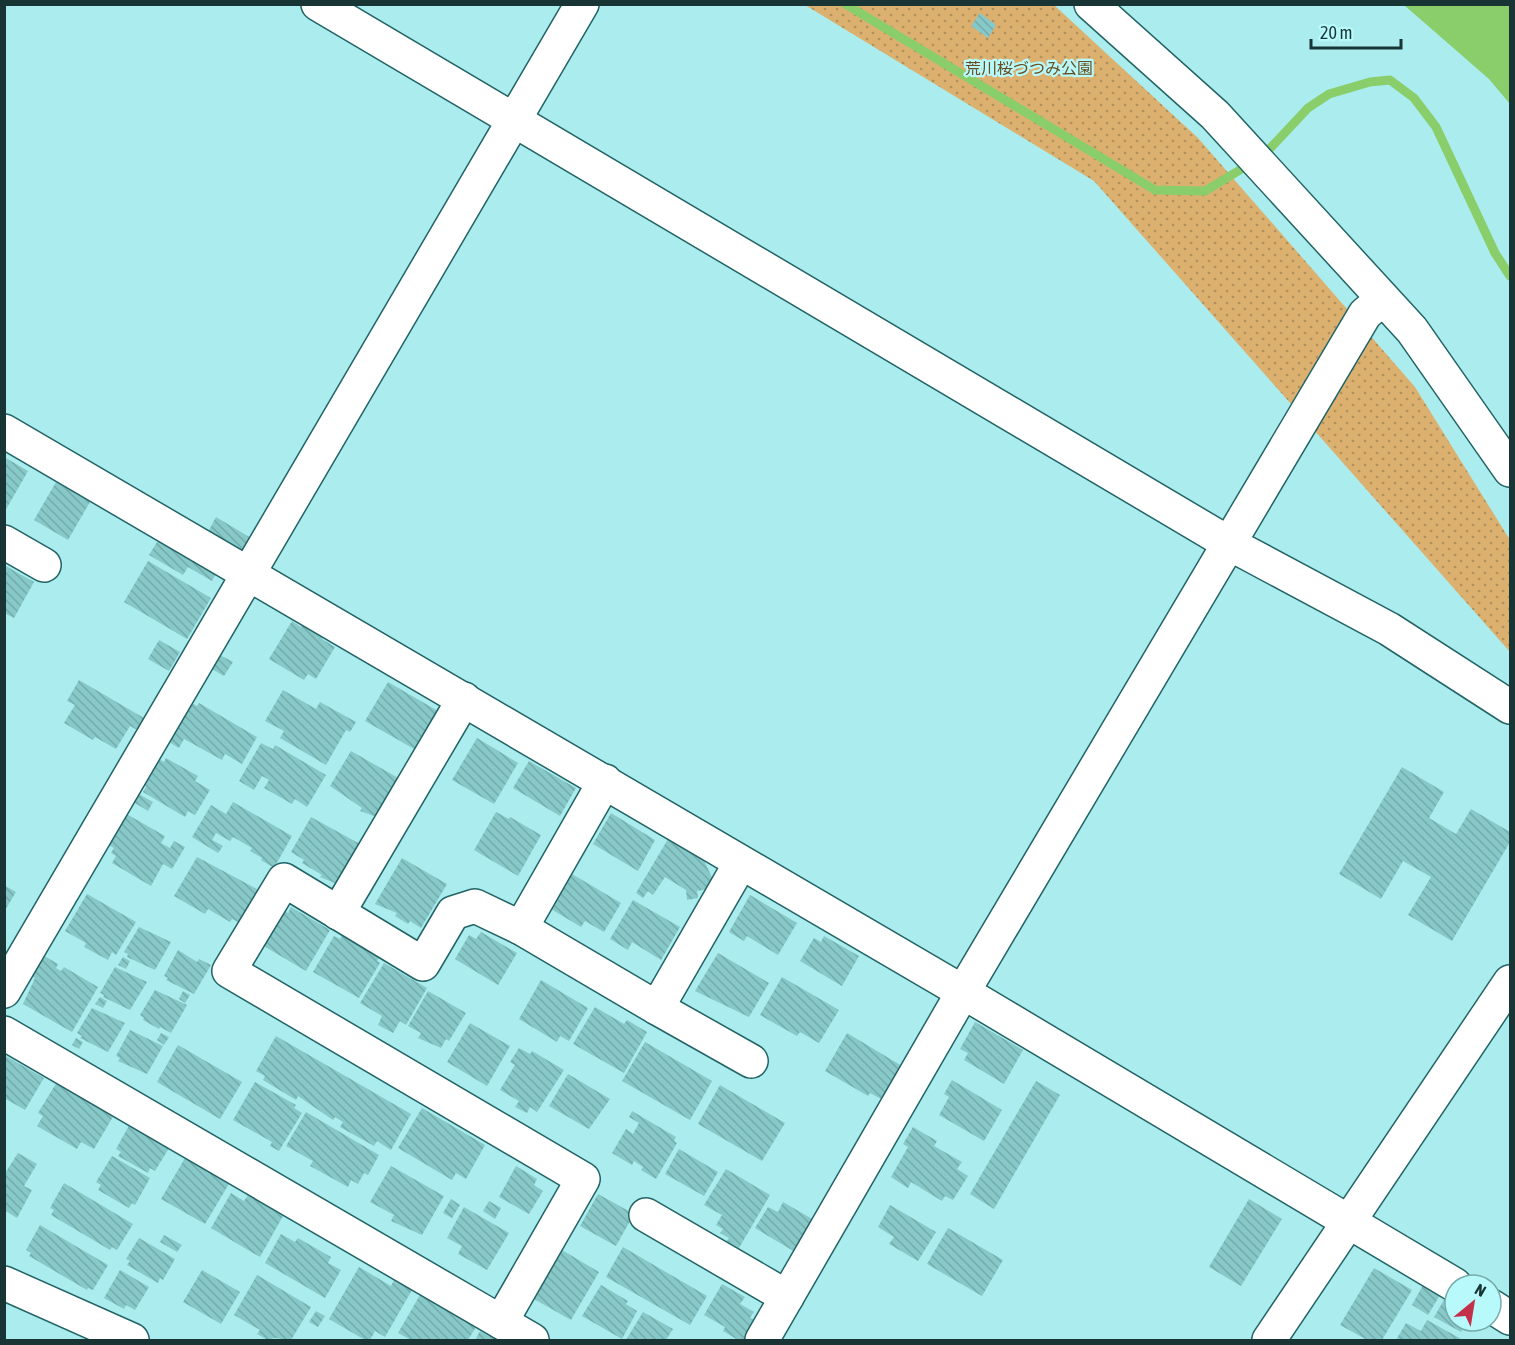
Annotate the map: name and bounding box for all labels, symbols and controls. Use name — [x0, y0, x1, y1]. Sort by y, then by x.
scale bar — [1311, 12, 1401, 50]
text: 20 m — [1320, 22, 1352, 43]
park label: 荒川桜づつみ公園 — [965, 59, 1093, 77]
north arrow — [1443, 1273, 1503, 1333]
text: N — [1472, 1280, 1489, 1300]

